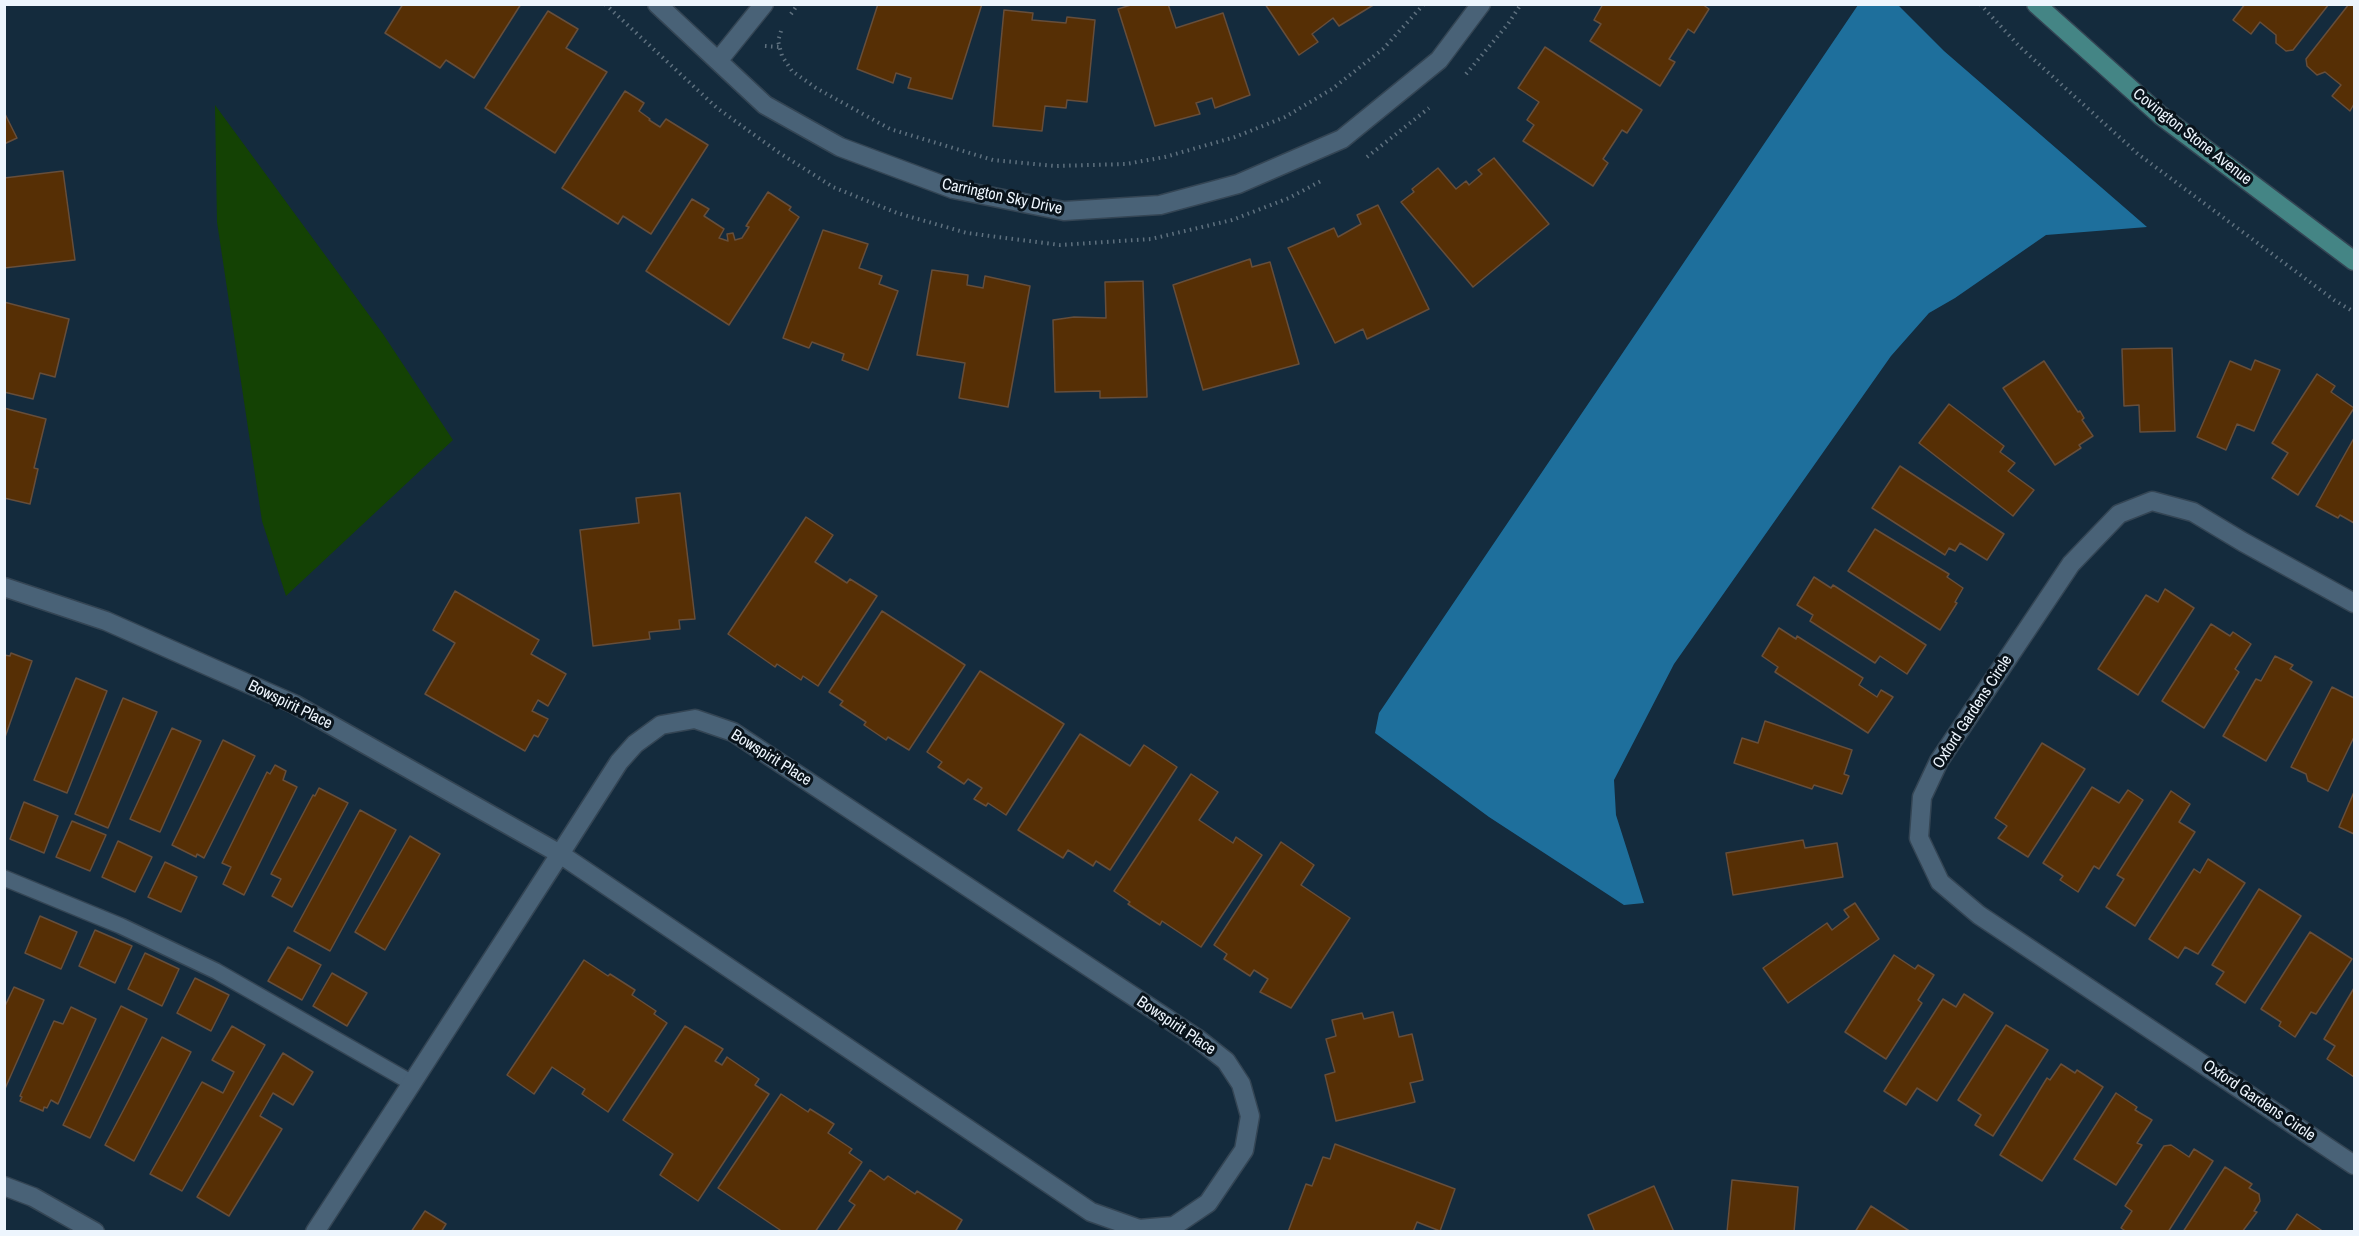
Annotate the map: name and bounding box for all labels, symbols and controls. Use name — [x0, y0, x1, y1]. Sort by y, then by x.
street label: Covington Stone Avenue — [2129, 85, 2255, 189]
street label: Carrington Sky Drive — [940, 175, 1064, 219]
street label: Oxford Gardens Circle — [1929, 652, 2017, 772]
street label: Bowspirit Place — [245, 676, 335, 734]
street label: Bowspirit Place — [727, 726, 815, 790]
street label: Bowspirit Place — [1133, 993, 1219, 1059]
street label: Oxford Gardens Circle — [2199, 1056, 2319, 1146]

